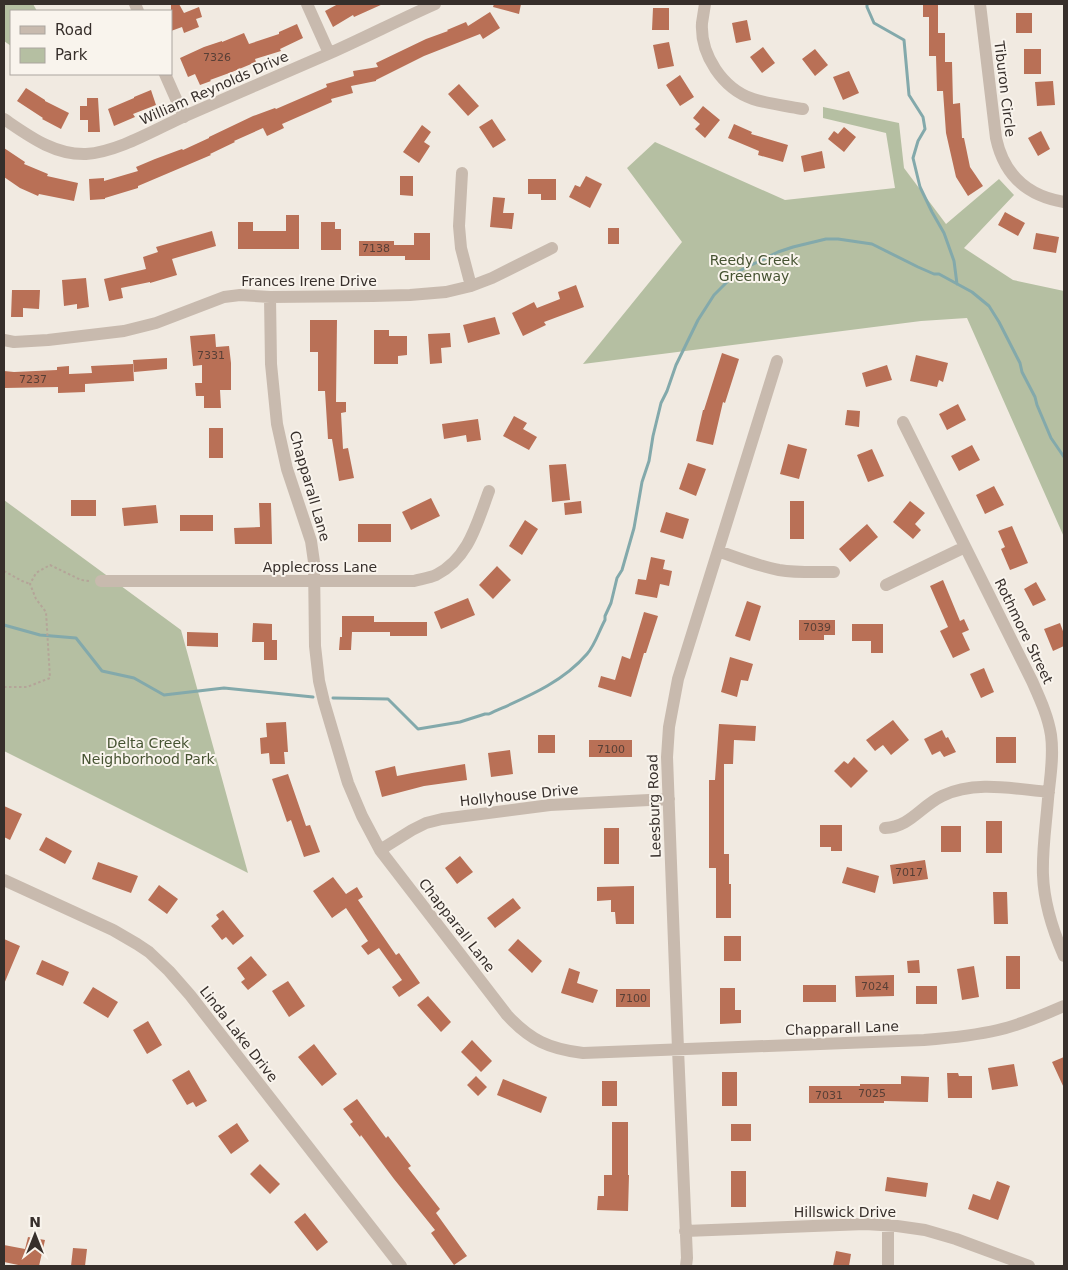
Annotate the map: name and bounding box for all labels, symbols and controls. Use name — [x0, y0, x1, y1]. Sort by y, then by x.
legend — [10, 10, 172, 75]
text: Road — [55, 21, 93, 39]
street label: Tiburon Circle — [991, 39, 1019, 138]
text: Park — [55, 46, 88, 64]
street label: William Reynolds Drive — [137, 48, 291, 128]
house number: 7326 — [203, 51, 231, 64]
house number: 7138 — [362, 242, 390, 255]
park label: Reedy Creek Greenway — [710, 252, 799, 284]
street label: Frances Irene Drive — [241, 273, 377, 289]
house number: 7331 — [197, 349, 225, 362]
house number: 7237 — [19, 373, 47, 386]
street label: Chapparall Lane — [287, 429, 333, 543]
street label: Applecross Lane — [263, 559, 377, 575]
street label: Rothmore Street — [992, 576, 1057, 687]
house number: 7039 — [803, 621, 831, 634]
park label: Delta Creek Neighborhood Park — [81, 735, 216, 767]
house number: 7100 — [597, 743, 625, 756]
street label: Leesburg Road — [644, 754, 664, 858]
street label: Hollyhouse Drive — [459, 781, 579, 809]
house number: 7017 — [895, 866, 923, 879]
street label: Chapparall Lane — [416, 875, 498, 975]
house number: 7024 — [861, 980, 889, 993]
street label: Linda Lake Drive — [197, 983, 281, 1085]
house number: 7100 — [619, 992, 647, 1005]
street label: Chapparall Lane — [785, 1018, 899, 1038]
house number: 7025 — [858, 1087, 886, 1100]
house number: 7031 — [815, 1089, 843, 1102]
street label: Hillswick Drive — [794, 1204, 896, 1220]
north arrow — [10, 1210, 60, 1260]
text: N — [29, 1214, 41, 1230]

